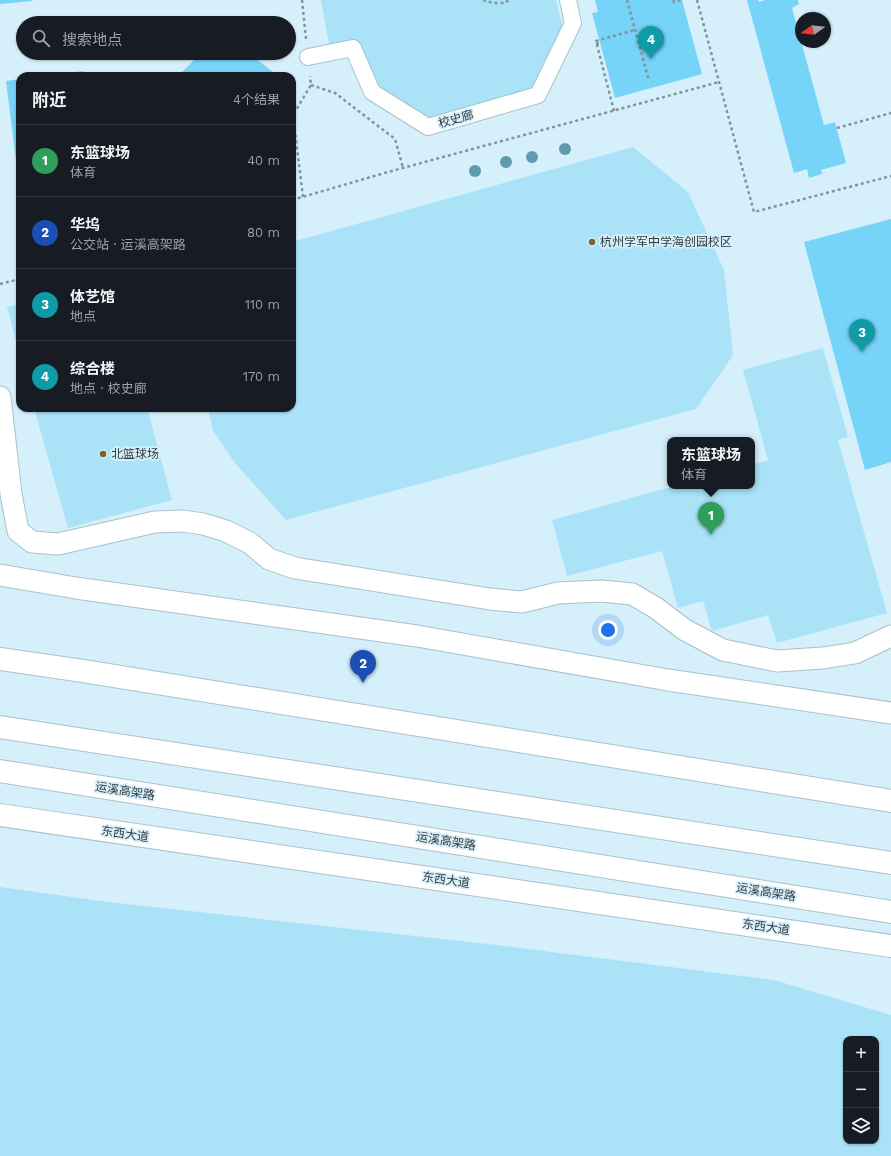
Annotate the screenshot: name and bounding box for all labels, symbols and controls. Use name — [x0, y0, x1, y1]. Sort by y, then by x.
north arrow — [795, 12, 831, 48]
search box — [16, 16, 296, 60]
pin: 4 — [638, 26, 664, 59]
icon: search — [30, 27, 52, 49]
text: 搜索地点 — [62, 31, 122, 49]
text: 附近 — [32, 90, 66, 110]
text: 4个结果 — [233, 92, 280, 107]
street label: 校史廊 — [437, 107, 475, 131]
text: 东篮球场 — [70, 144, 130, 162]
text: 1 — [42, 153, 48, 168]
text: 40 m — [247, 153, 280, 168]
text: 体育 — [70, 165, 96, 180]
text: 华坞 — [70, 216, 100, 234]
text: 2 — [41, 225, 49, 240]
text: 80 m — [247, 225, 280, 240]
place label: 杭州学军中学海创园校区 — [600, 235, 732, 249]
text: 公交站 · 运溪高架路 — [70, 237, 186, 252]
marker: 杭州学军中学海创园校区 — [587, 237, 597, 247]
text: 体艺馆 — [70, 288, 115, 306]
text: 3 — [41, 297, 49, 312]
text: 110 m — [245, 297, 280, 312]
text: 地点 — [70, 309, 96, 324]
pin: 3 — [849, 319, 875, 352]
text: 综合楼 — [70, 360, 115, 378]
text: 4 — [41, 369, 49, 384]
text: 170 m — [243, 369, 280, 384]
text: 地点 · 校史廊 — [70, 381, 147, 396]
popup — [667, 437, 755, 489]
text: 东篮球场 — [681, 446, 741, 464]
place label: 北篮球场 — [111, 447, 159, 461]
marker: 北篮球场 — [98, 449, 108, 459]
text: 体育 — [681, 467, 707, 482]
pin: 1 — [698, 502, 724, 535]
your location — [598, 620, 618, 640]
pin: 2 — [350, 650, 376, 683]
street label: 运溪高架路 — [94, 779, 156, 803]
street label: 东西大道 — [100, 824, 150, 844]
street label: 运溪高架路 — [415, 829, 477, 853]
street label: 东西大道 — [421, 870, 471, 890]
street label: 运溪高架路 — [735, 880, 797, 904]
street label: 东西大道 — [741, 917, 791, 937]
map controls — [843, 1036, 879, 1144]
button: + — [843, 1036, 879, 1072]
button: − — [843, 1072, 879, 1108]
button: layers — [843, 1108, 879, 1144]

